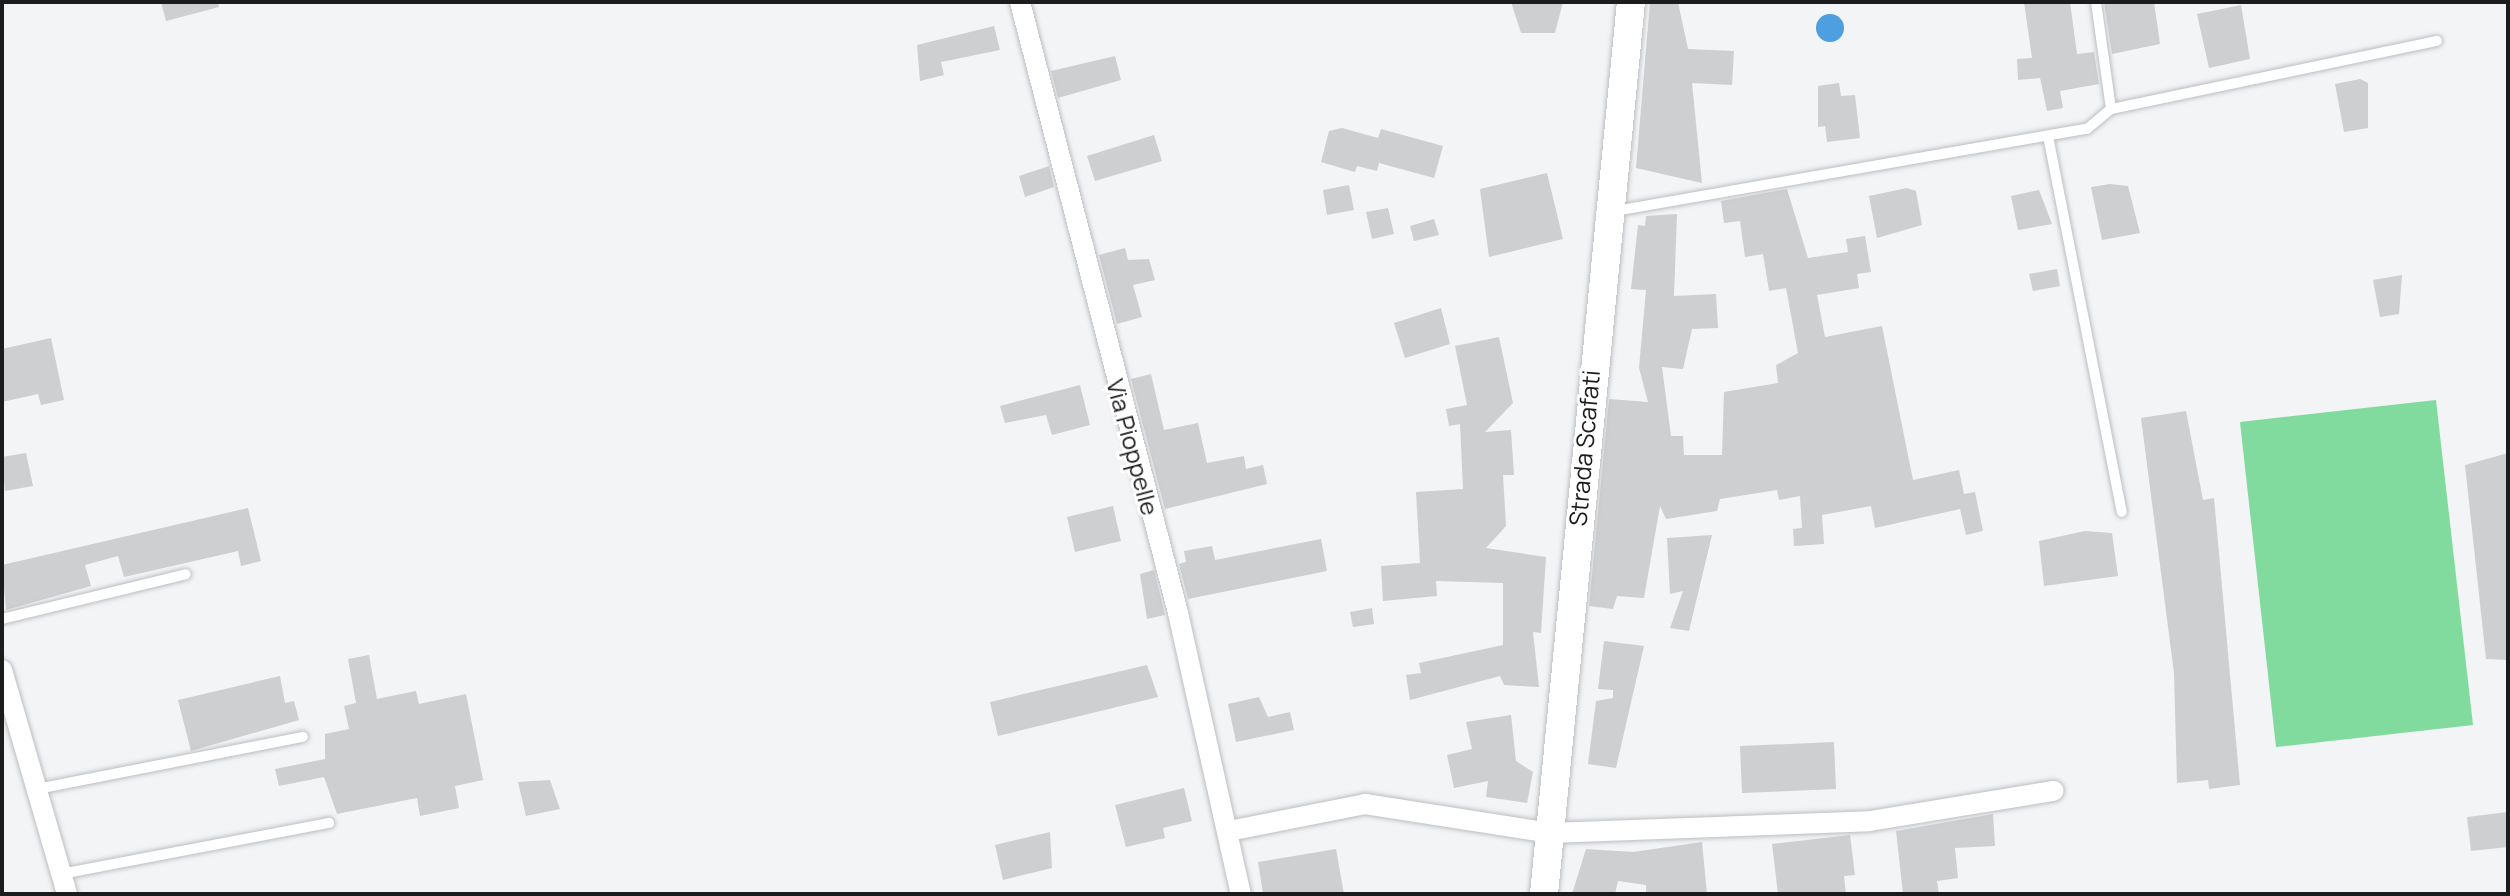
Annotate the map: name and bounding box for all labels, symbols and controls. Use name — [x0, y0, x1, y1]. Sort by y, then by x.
street label: Strada Scafati — [1563, 369, 1605, 527]
street label: Via Pioppelle — [1101, 376, 1165, 518]

